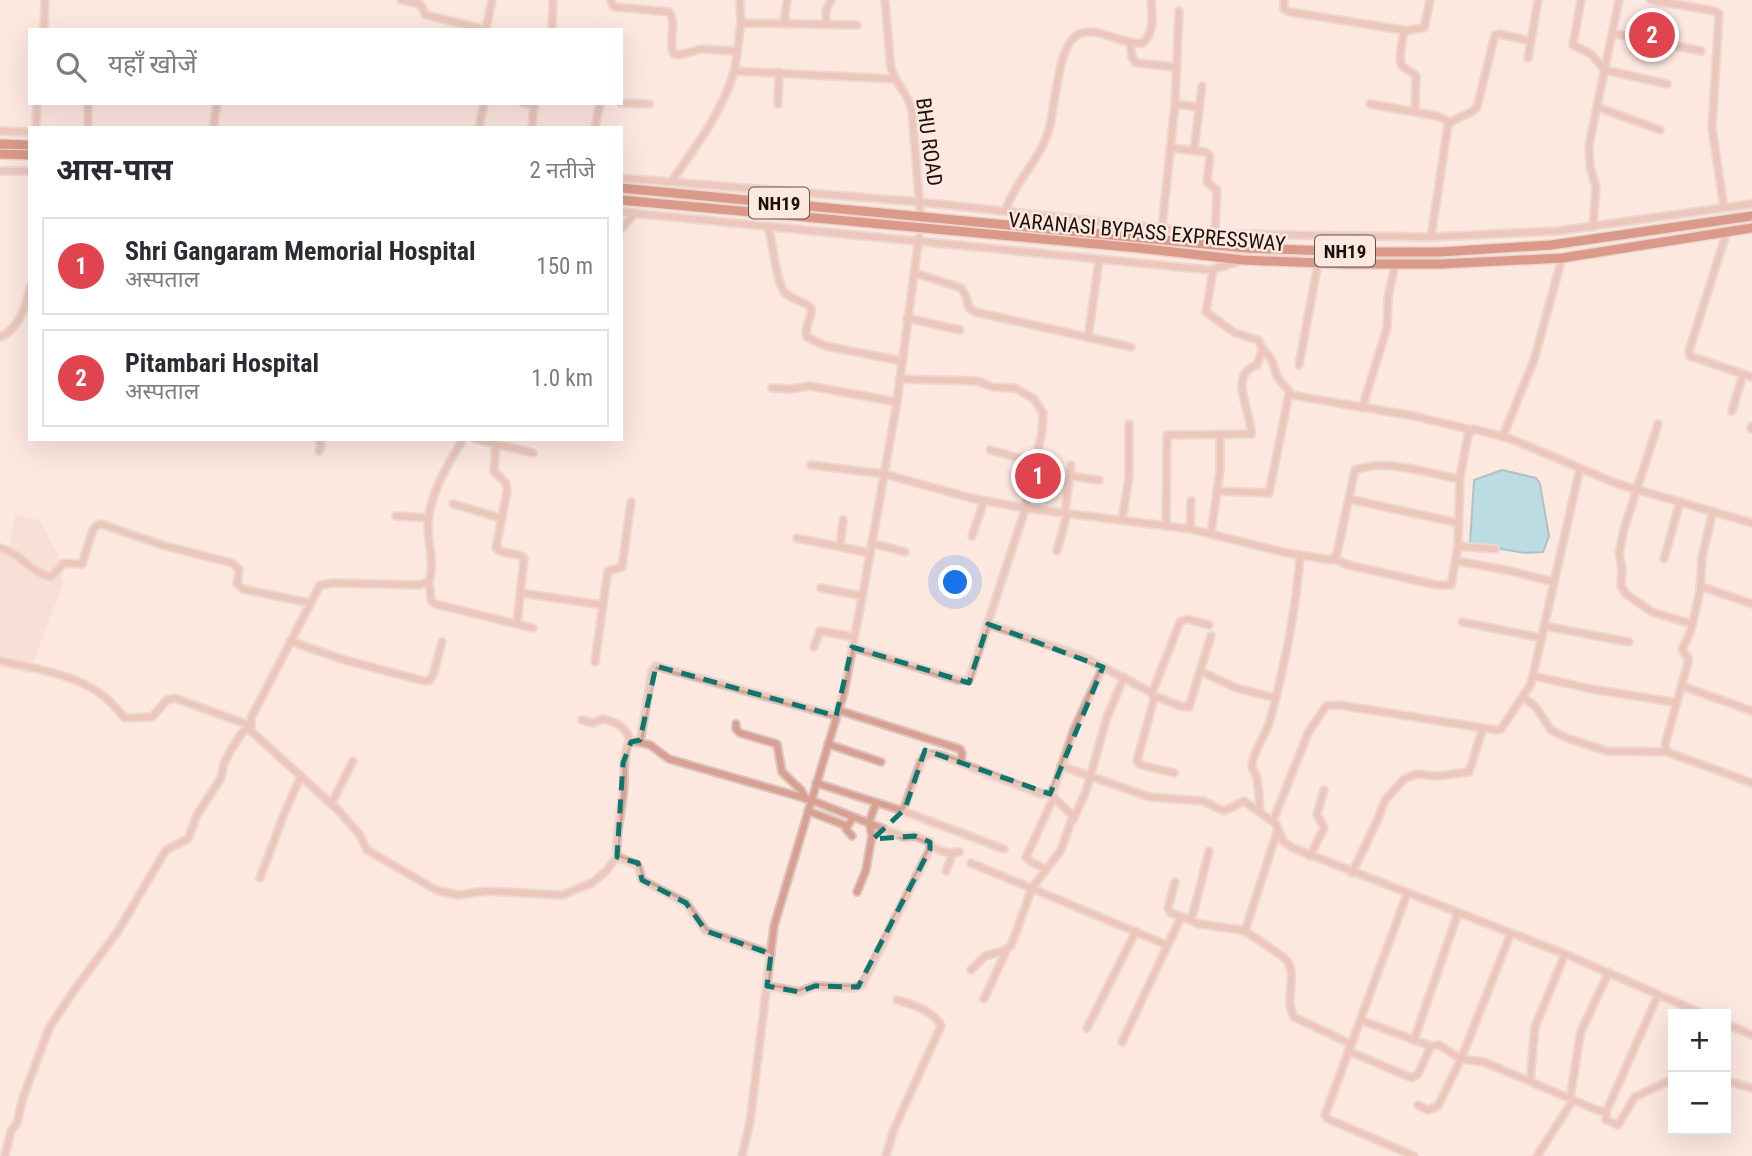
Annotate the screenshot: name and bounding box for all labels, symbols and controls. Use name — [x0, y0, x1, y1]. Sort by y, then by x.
pin: 2 — [1629, 9, 1675, 61]
search box — [28, 28, 623, 105]
icon: search — [52, 48, 90, 86]
text: यहाँ खोजें — [108, 49, 197, 79]
street label: BHU ROAD — [911, 96, 947, 188]
text: आस-पास — [56, 152, 173, 187]
text: 2 नतीजे — [529, 157, 595, 184]
road number: NH19 — [749, 188, 809, 218]
street label: VARANASI BYPASS EXPRESSWAY — [1007, 208, 1287, 256]
road number: NH19 — [1315, 235, 1375, 266]
text: Shri Gangaram Memorial Hospital — [125, 236, 476, 266]
text: 1 — [75, 253, 87, 280]
text: 150 m — [536, 253, 593, 280]
text: अस्पताल — [125, 266, 199, 293]
text: Pitambari Hospital — [125, 348, 319, 378]
text: 2 — [75, 365, 87, 392]
text: 1.0 km — [531, 365, 593, 392]
text: अस्पताल — [125, 378, 199, 405]
pin: 1 — [1015, 450, 1061, 502]
your location — [938, 565, 972, 599]
map controls — [1668, 1009, 1731, 1135]
button: + — [1668, 1009, 1731, 1072]
button: − — [1668, 1072, 1731, 1135]

